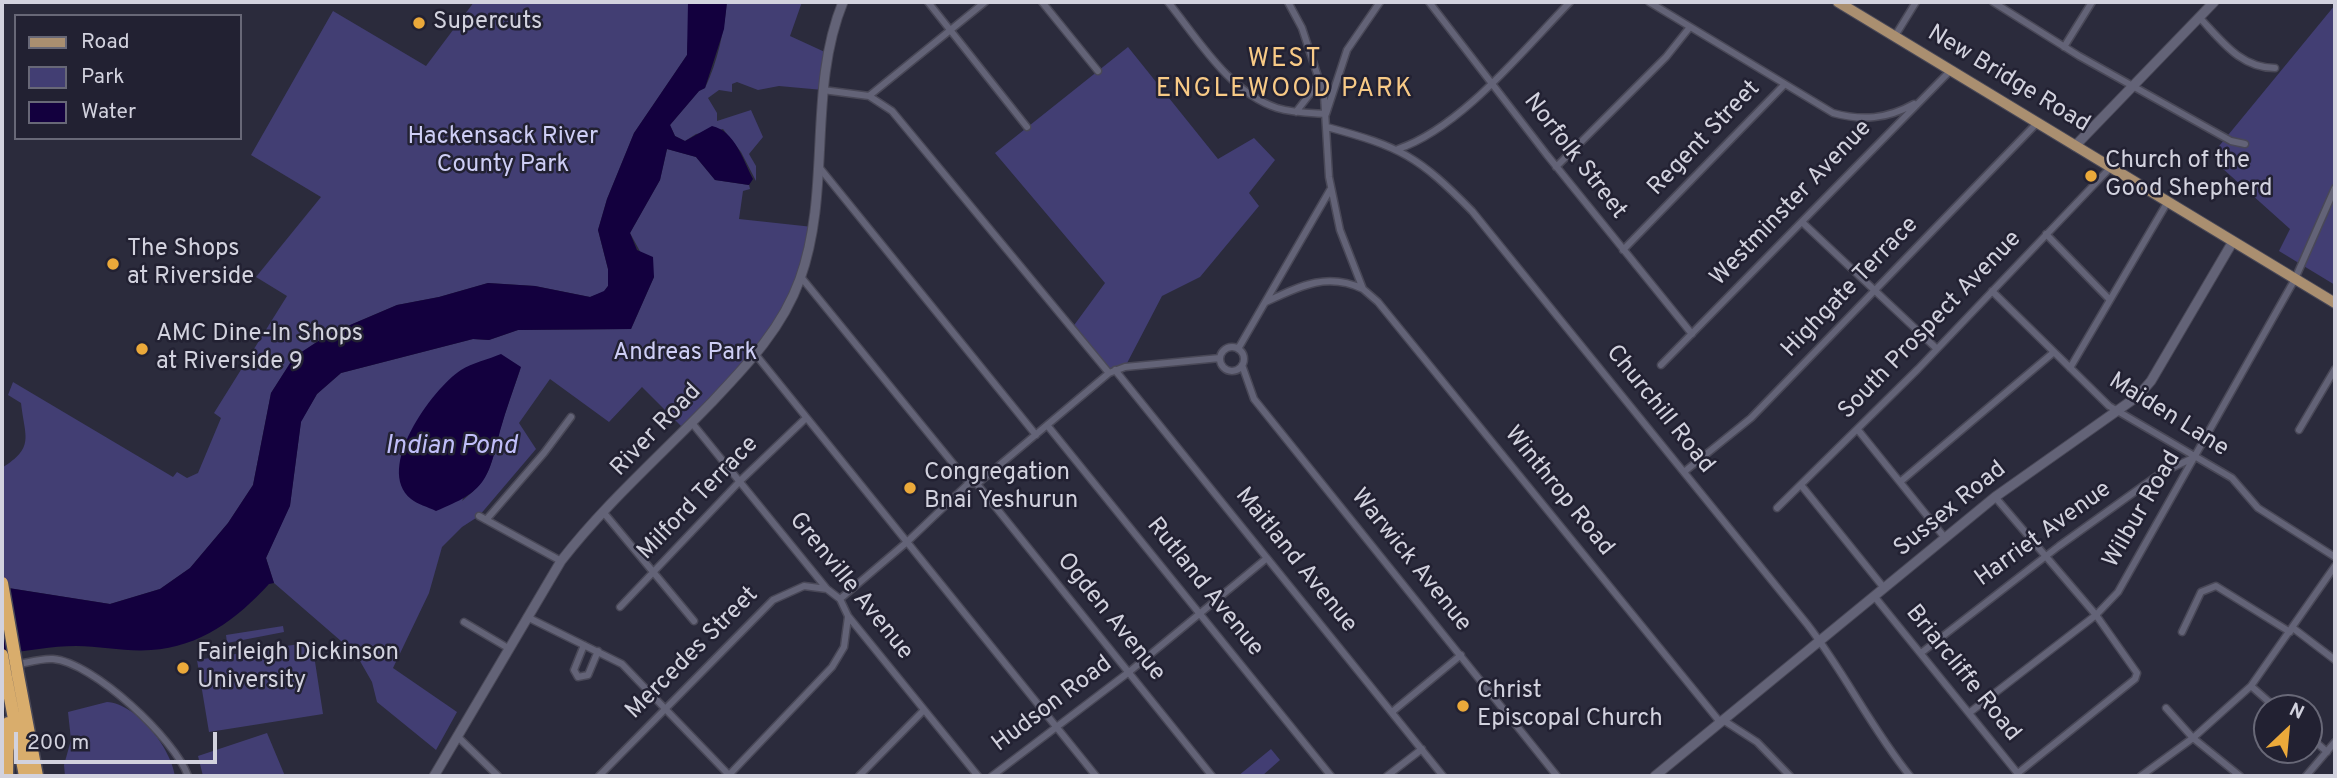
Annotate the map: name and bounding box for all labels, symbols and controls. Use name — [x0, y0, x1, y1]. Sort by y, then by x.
place label: Supercuts — [433, 9, 542, 37]
legend — [14, 14, 242, 140]
marker: Supercuts — [411, 15, 427, 31]
street label: New Bridge Road — [1921, 20, 2095, 140]
text: Road — [81, 29, 130, 56]
district label: WEST ENGLEWOOD PARK — [1158, 45, 1412, 106]
text: Park — [81, 64, 124, 91]
street label: Regent Street — [1643, 75, 1767, 203]
street label: Norfolk Street — [1516, 88, 1632, 226]
text: Water — [81, 99, 136, 126]
street label: Westminster Avenue — [1705, 115, 1879, 293]
park label: Hackensack River County Park — [408, 124, 598, 180]
place label: Church of the Good Shepherd — [2105, 148, 2272, 204]
marker: Church of the Good Shepherd — [2083, 168, 2099, 184]
street label: Highgate Terrace — [1776, 212, 1926, 364]
street label: South Prospect Avenue — [1834, 226, 2028, 426]
place label: The Shops at Riverside — [127, 236, 254, 292]
marker: The Shops at Riverside — [105, 256, 121, 272]
place label: AMC Dine-In Shops at Riverside 9 — [156, 321, 363, 377]
park label: Andreas Park — [613, 340, 757, 368]
street label: Churchill Road — [1598, 340, 1720, 480]
marker: AMC Dine-In Shops at Riverside 9 — [134, 341, 150, 357]
street label: Maiden Lane — [2103, 368, 2233, 464]
street label: River Road — [606, 379, 708, 483]
street label: Winthrop Road — [1497, 421, 1619, 563]
street label: Milford Terrace — [633, 431, 765, 567]
water label: Indian Pond — [385, 432, 517, 464]
street label: Wilbur Road — [2098, 446, 2188, 574]
street label: Sussex Road — [1889, 456, 2013, 564]
place label: Congregation Bnai Yeshurun — [924, 460, 1078, 516]
street label: Harriet Avenue — [1970, 476, 2118, 594]
marker: Congregation Bnai Yeshurun — [902, 480, 918, 496]
street label: Maitland Avenue — [1228, 483, 1362, 639]
street label: Warwick Avenue — [1344, 484, 1476, 638]
street label: Grenville Avenue — [782, 507, 918, 667]
street label: Rutland Avenue — [1139, 513, 1269, 663]
street label: Ogden Avenue — [1050, 548, 1170, 688]
street label: Mercedes Street — [621, 582, 765, 726]
street label: Briarcliffe Road — [1898, 600, 2026, 748]
place label: Fairleigh Dickinson University — [197, 640, 399, 696]
street label: Hudson Road — [987, 651, 1119, 759]
marker: Fairleigh Dickinson University — [175, 660, 191, 676]
place label: Christ Episcopal Church — [1477, 678, 1663, 734]
north arrow — [2253, 694, 2323, 764]
marker: Christ Episcopal Church — [1455, 698, 1471, 714]
text: N — [2285, 698, 2308, 726]
scale bar — [18, 718, 220, 762]
text: 200 m — [27, 730, 89, 757]

